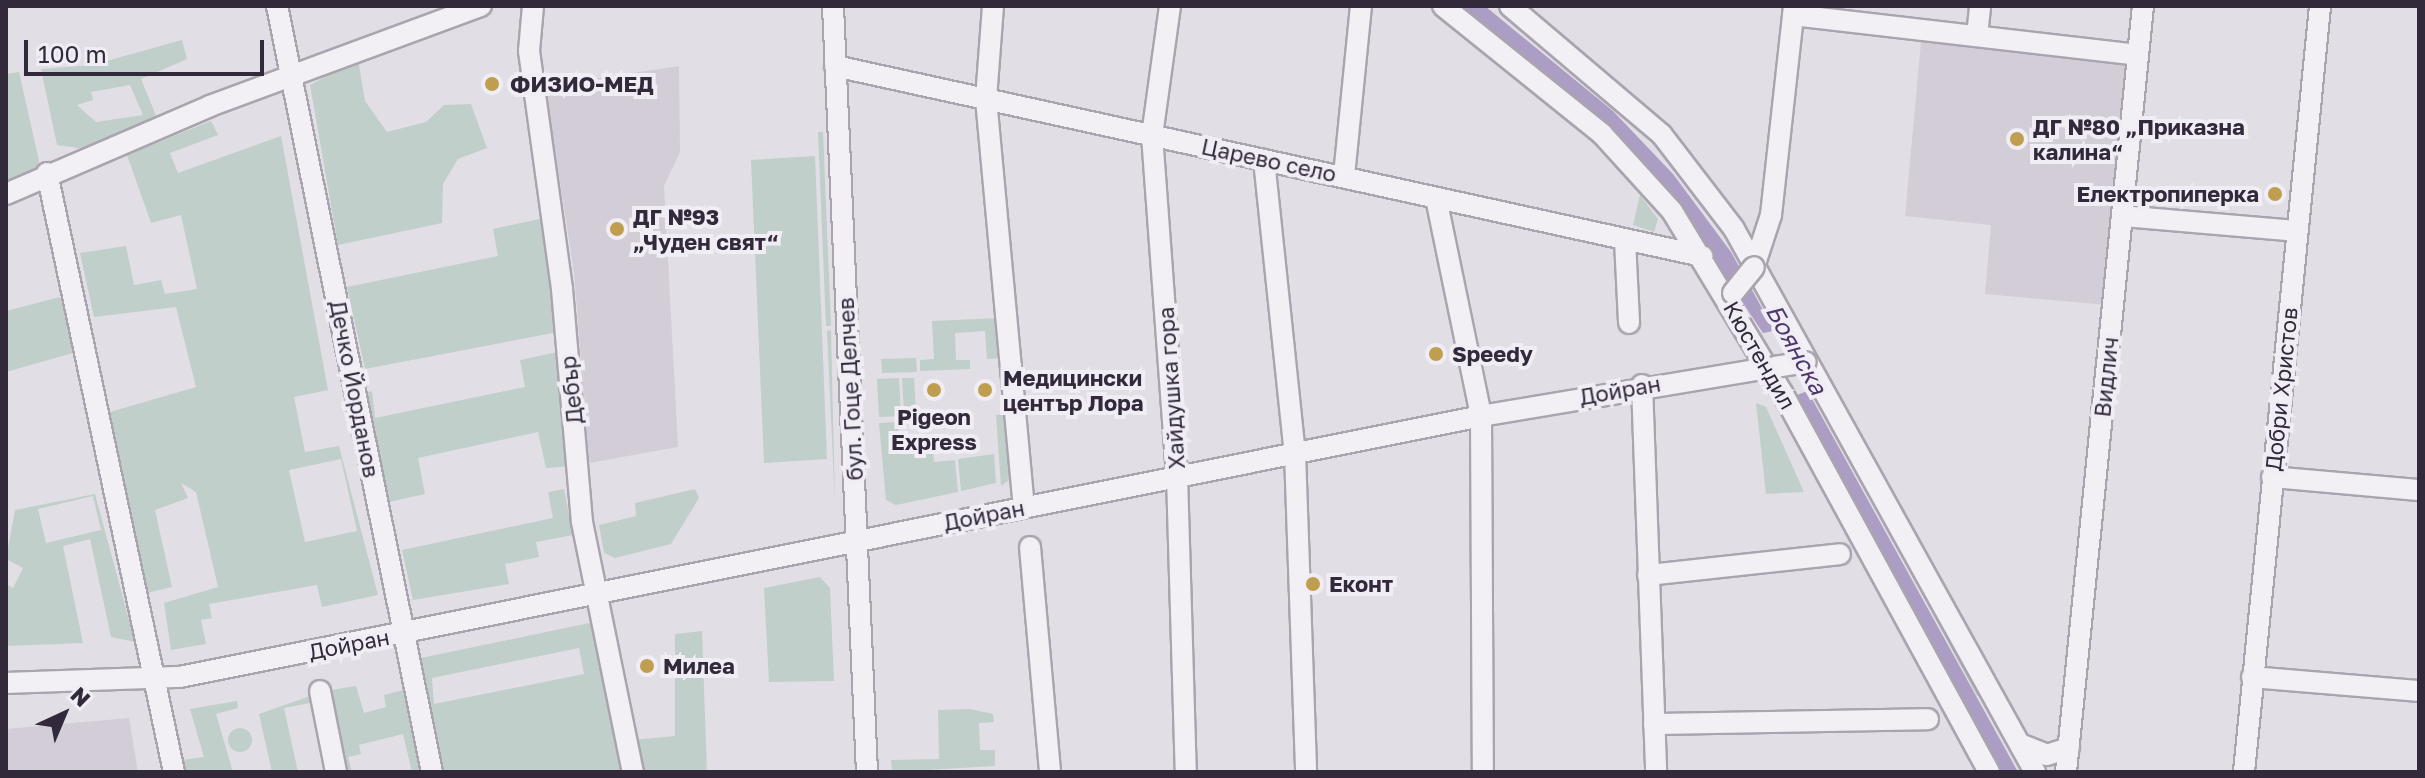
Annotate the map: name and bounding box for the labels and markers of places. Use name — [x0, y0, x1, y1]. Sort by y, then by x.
place label: ФИЗИО-МЕД — [510, 71, 654, 97]
marker: ФИЗИО-МЕД — [481, 73, 503, 95]
place label: ДГ №80 „Приказна калина“ — [2033, 113, 2245, 164]
marker: ДГ №80 „Приказна калина“ — [2008, 130, 2026, 148]
place label: Електропиперка — [2076, 181, 2259, 207]
marker: Електропиперка — [2266, 185, 2284, 203]
place label: ДГ №93 „Чуден свят“ — [633, 203, 778, 254]
marker: ДГ №93 „Чуден свят“ — [608, 220, 626, 238]
place label: Speedy — [1452, 341, 1533, 367]
marker: Speedy — [1427, 345, 1445, 363]
place label: Медицински център Лора — [1003, 364, 1143, 416]
marker: Медицински център Лора — [974, 379, 996, 401]
marker: Pigeon Express — [925, 381, 943, 399]
place label: Pigeon Express — [891, 403, 977, 454]
place label: Еконт — [1329, 571, 1393, 597]
marker: Еконт — [1304, 575, 1322, 593]
place label: Милеа — [663, 653, 735, 679]
marker: Милеа — [638, 657, 656, 675]

